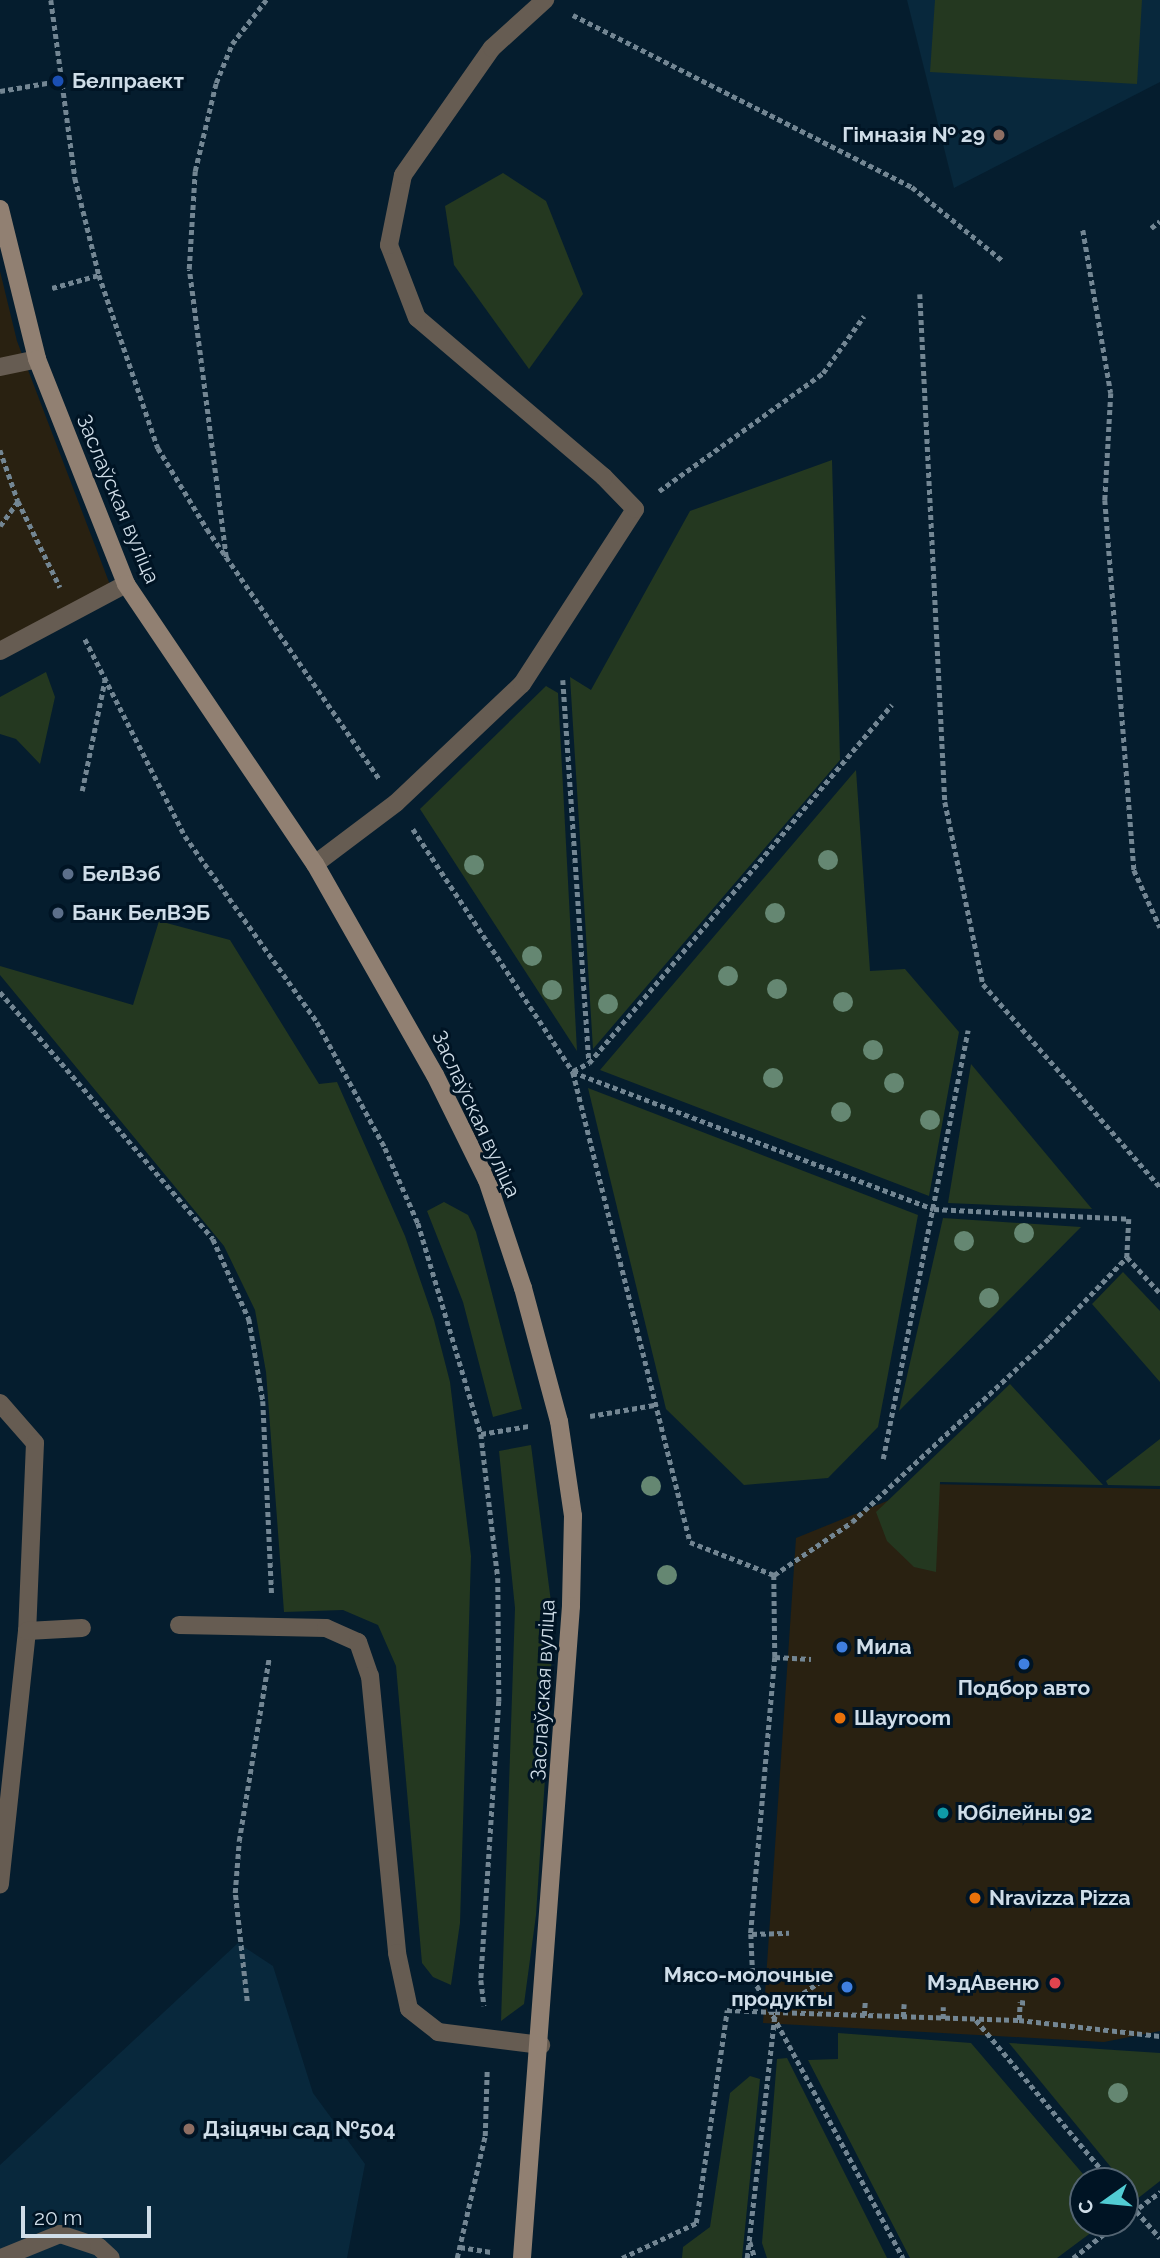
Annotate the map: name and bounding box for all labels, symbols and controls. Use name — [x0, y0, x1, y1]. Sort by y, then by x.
place label: Белпраект — [72, 68, 184, 94]
marker: Белпраект — [50, 73, 66, 89]
place label: Гімназія № 29 — [842, 122, 985, 148]
marker: Гімназія № 29 — [991, 127, 1007, 143]
street label: Заслаўская вуліца — [71, 411, 165, 587]
place label: БелВэб — [82, 861, 160, 887]
marker: БелВэб — [60, 866, 76, 882]
place label: Банк БелВЭБ — [72, 900, 210, 926]
marker: Банк БелВЭБ — [50, 905, 66, 921]
street label: Заслаўская вуліца — [426, 1027, 526, 1201]
street label: Заслаўская вуліца — [526, 1599, 560, 1781]
place label: Мила — [856, 1634, 912, 1660]
marker: Мила — [834, 1639, 850, 1655]
marker: Подбор авто — [1016, 1656, 1032, 1672]
place label: Подбор авто — [958, 1675, 1090, 1701]
place label: Шауroom — [854, 1705, 951, 1731]
marker: Шауroom — [832, 1710, 848, 1726]
place label: Юбілейны 92 — [957, 1800, 1092, 1826]
marker: Юбілейны 92 — [935, 1805, 951, 1821]
place label: Nravizza Pizza — [989, 1885, 1131, 1911]
marker: Nravizza Pizza — [967, 1890, 983, 1906]
place label: Мясо-молочные продукты — [664, 1962, 833, 2012]
place label: МэдАвеню — [927, 1970, 1039, 1996]
marker: МэдАвеню — [1045, 1973, 1065, 1993]
marker: Мясо-молочные продукты — [839, 1979, 855, 1995]
place label: Дзіцячы сад №504 — [203, 2116, 396, 2142]
marker: Дзіцячы сад №504 — [181, 2121, 197, 2137]
north arrow — [1069, 2167, 1139, 2237]
scale bar — [24, 2192, 154, 2236]
text: С — [1073, 2198, 1098, 2216]
text: 20 m — [34, 2205, 82, 2230]

